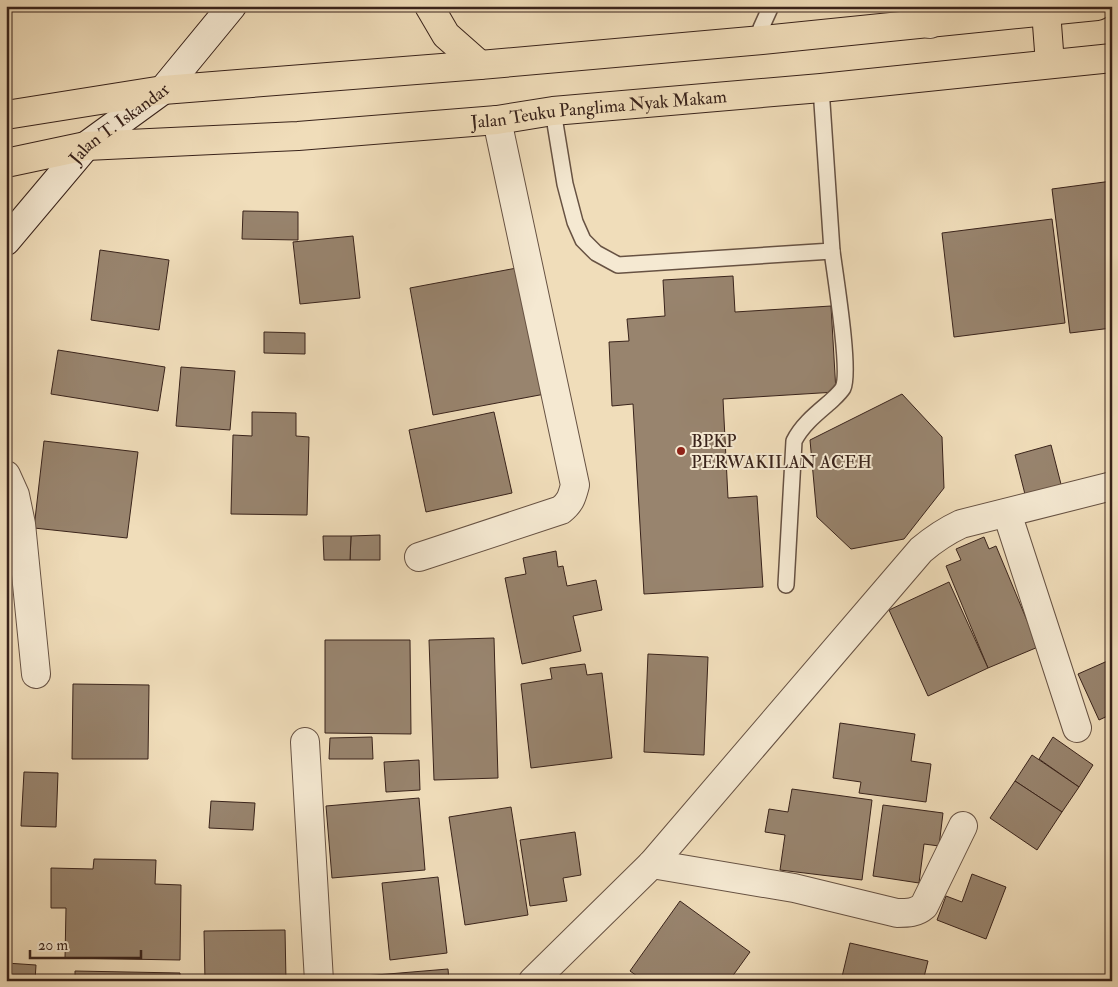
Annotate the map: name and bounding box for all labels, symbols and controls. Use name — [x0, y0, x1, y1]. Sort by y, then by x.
street label: Jalan T. Iskandar — [64, 79, 176, 170]
street label: Jalan Teuku Panglima Nyak Makam — [469, 85, 728, 134]
place label: BPKP PERWAKILAN ACEH — [691, 430, 872, 474]
marker: BPKP PERWAKILAN ACEH — [675, 445, 687, 457]
scale bar — [30, 927, 141, 959]
text: 20 m — [38, 936, 68, 955]

